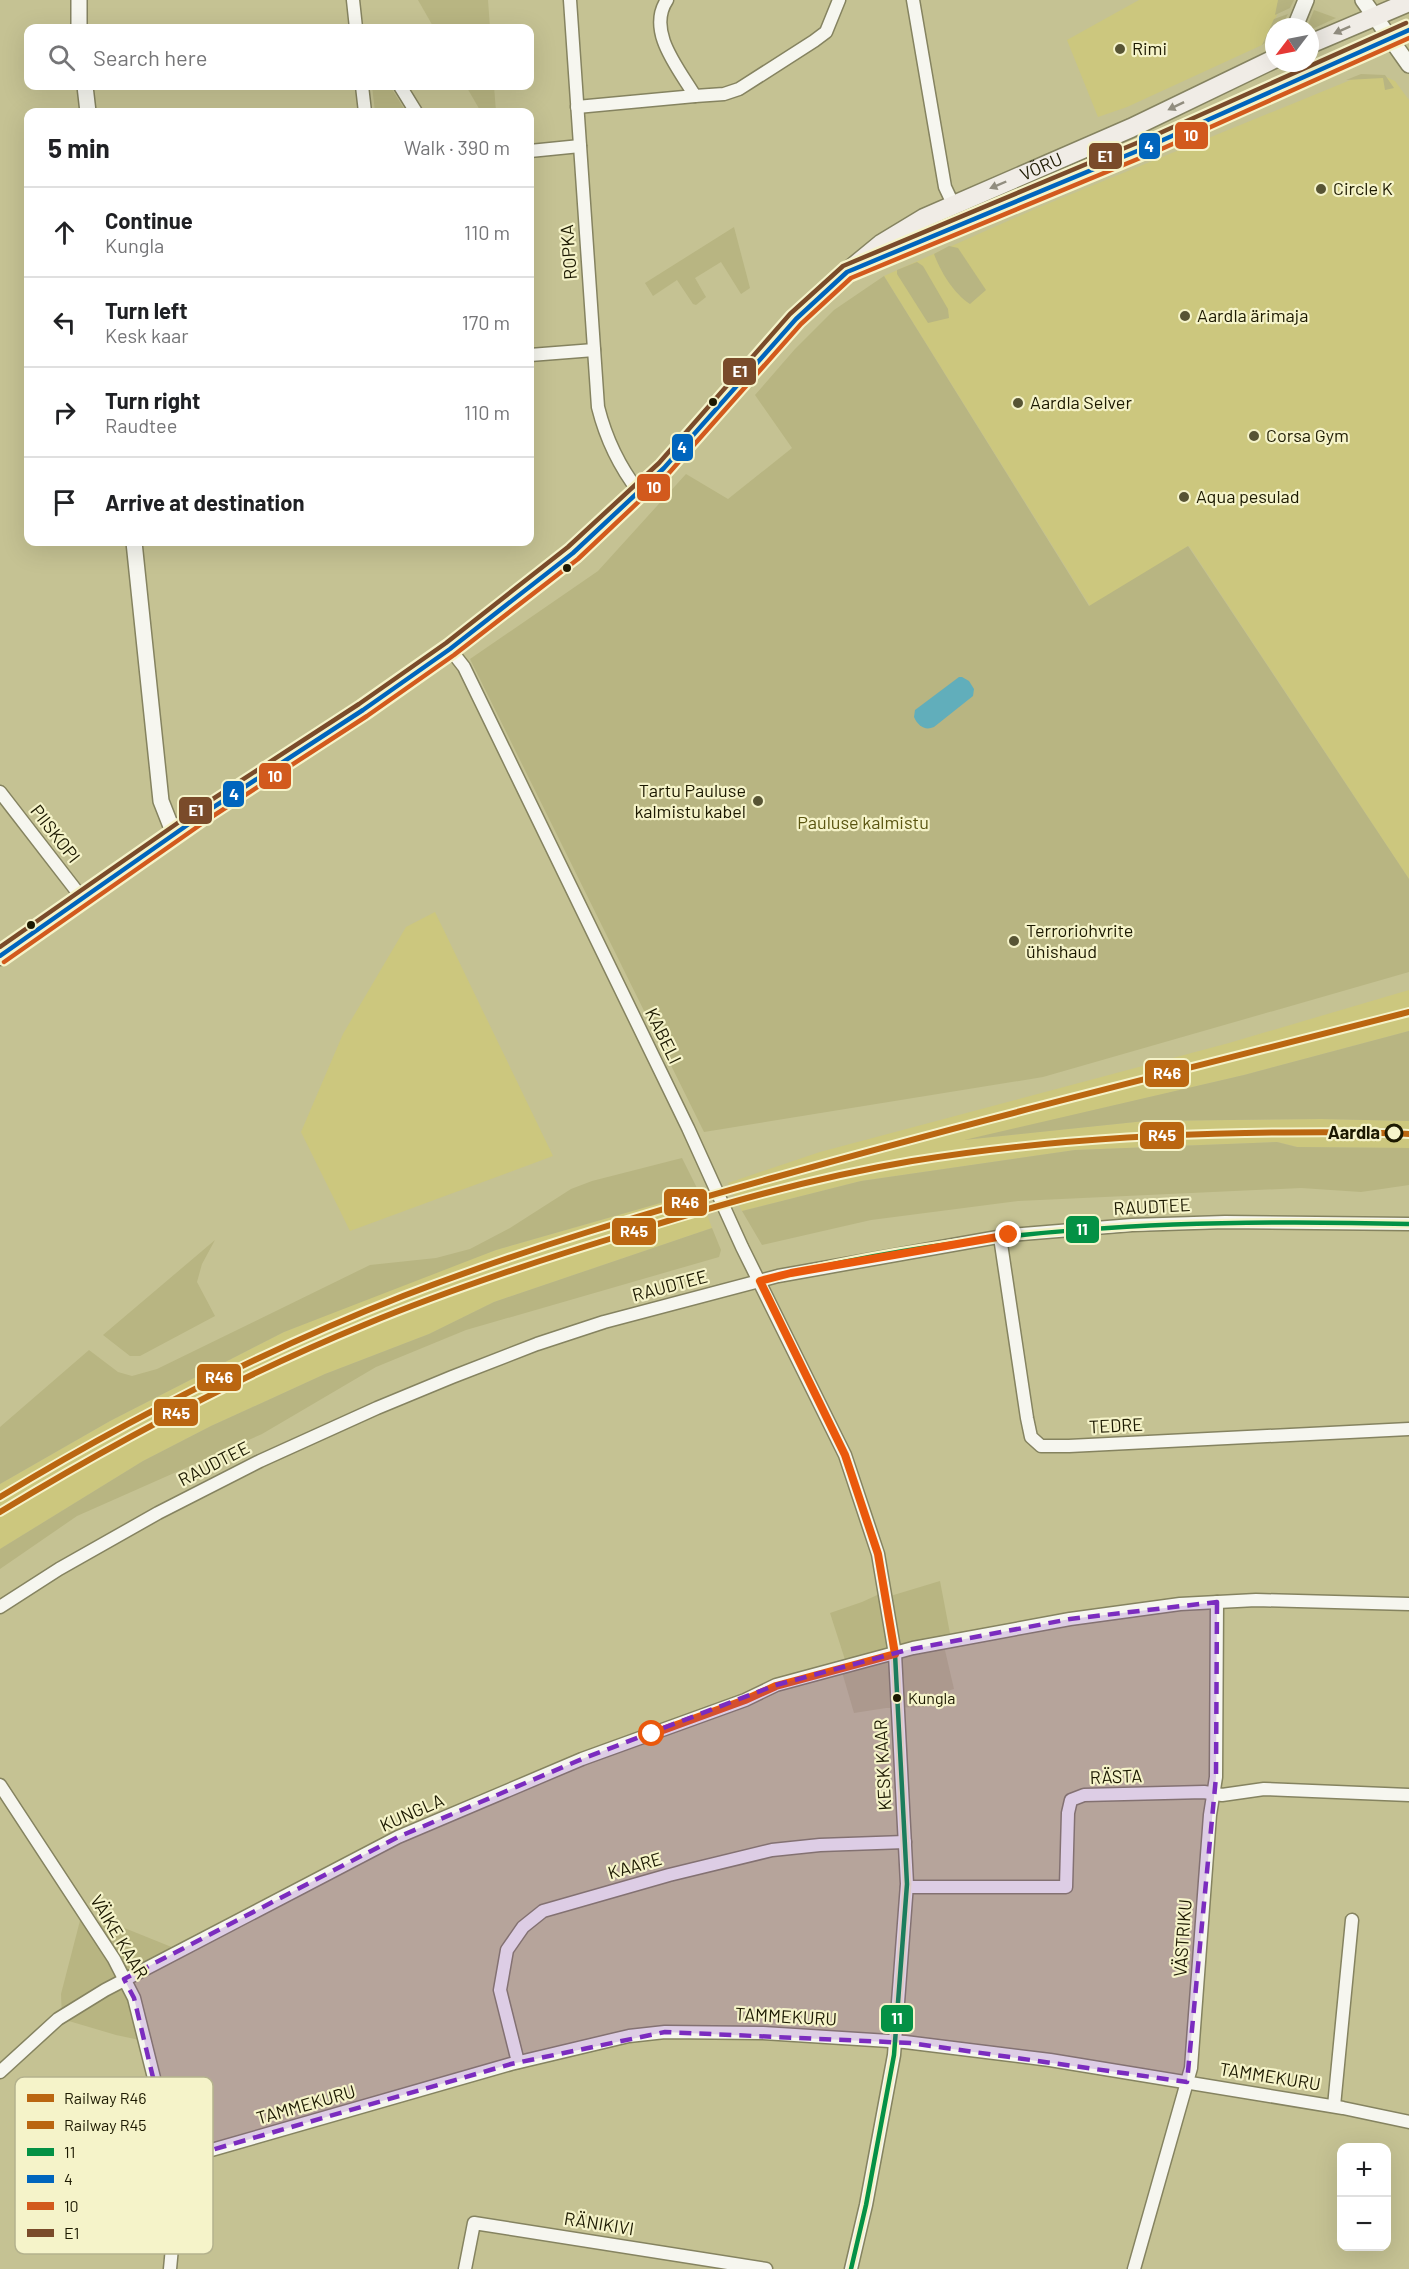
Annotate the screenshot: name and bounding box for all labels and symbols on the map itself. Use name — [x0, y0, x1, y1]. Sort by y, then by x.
north arrow — [1265, 18, 1319, 72]
one-way arrow — [1332, 25, 1350, 35]
place label: Rimi — [1132, 37, 1167, 59]
marker: Rimi — [1113, 42, 1127, 56]
one-way arrow — [1168, 102, 1185, 111]
line badge: 10 — [1174, 121, 1209, 150]
text: 10 — [1184, 125, 1198, 144]
line badge: 4 — [1138, 132, 1161, 160]
text: 4 — [1144, 136, 1154, 155]
line badge: E1 — [1088, 142, 1123, 170]
text: E1 — [1097, 146, 1113, 165]
street label: VÕRU — [1016, 147, 1066, 185]
place label: Circle K — [1333, 177, 1393, 199]
one-way arrow — [988, 180, 1006, 190]
marker: Circle K — [1314, 182, 1328, 196]
street label: ROPKA — [555, 224, 581, 280]
place label: Aardla ärimaja — [1197, 304, 1308, 326]
marker: Aardla ärimaja — [1178, 309, 1192, 323]
line badge: E1 — [722, 357, 757, 386]
text: E1 — [732, 361, 748, 380]
place label: Aardla Selver — [1030, 391, 1132, 413]
unlabelled marker — [707, 396, 719, 408]
marker: Aardla Selver — [1011, 396, 1025, 410]
place label: Corsa Gym — [1266, 424, 1349, 446]
marker: Corsa Gym — [1247, 429, 1261, 443]
line badge: 4 — [671, 433, 694, 462]
text: 4 — [677, 437, 687, 456]
line badge: 10 — [636, 473, 671, 502]
text: 10 — [647, 477, 661, 496]
place label: Aqua pesulad — [1196, 485, 1300, 507]
marker: Aqua pesulad — [1177, 490, 1191, 504]
unlabelled marker — [561, 562, 573, 574]
line badge: 10 — [258, 762, 292, 790]
text: 10 — [268, 766, 282, 785]
place label: Tartu Pauluse kalmistu kabel — [634, 779, 746, 822]
line badge: 4 — [222, 780, 245, 808]
text: 4 — [229, 784, 239, 803]
marker: Tartu Pauluse kalmistu kabel — [751, 794, 765, 808]
line badge: E1 — [178, 796, 213, 825]
street label: PIISKOPI — [26, 800, 85, 867]
text: E1 — [188, 800, 204, 819]
park label: Pauluse kalmistu — [797, 811, 929, 833]
unlabelled marker — [25, 919, 37, 931]
place label: Terroriohvrite ühishaud — [1026, 919, 1133, 962]
marker: Terroriohvrite ühishaud — [1007, 934, 1021, 948]
street label: KABELI — [641, 1004, 687, 1067]
line badge: R46 — [1144, 1059, 1190, 1088]
text: R46 — [1153, 1063, 1181, 1082]
line badge: R45 — [1139, 1121, 1185, 1150]
place label: Aardla — [1328, 1121, 1380, 1143]
marker: Aardla — [1385, 1124, 1403, 1142]
text: R45 — [1148, 1125, 1176, 1144]
line badge: R46 — [663, 1188, 708, 1217]
text: R46 — [671, 1192, 699, 1211]
street label: RAUDTEE — [1113, 1193, 1191, 1219]
line badge: 11 — [1065, 1215, 1100, 1244]
line badge: R45 — [611, 1217, 657, 1246]
text: 11 — [1076, 1219, 1088, 1238]
text: R45 — [620, 1221, 648, 1240]
route end — [995, 1221, 1021, 1247]
street label: RAUDTEE — [630, 1264, 710, 1306]
line badge: R46 — [196, 1363, 242, 1392]
text: R46 — [205, 1367, 233, 1386]
line badge: R45 — [153, 1398, 199, 1427]
text: R45 — [162, 1403, 190, 1422]
street label: TEDRE — [1088, 1413, 1144, 1437]
street label: RAUDTEE — [174, 1436, 253, 1490]
place label: Kungla — [908, 1688, 955, 1707]
marker: Kungla — [891, 1692, 903, 1704]
street label: KESK KAAR — [869, 1719, 895, 1811]
route start — [638, 1720, 664, 1746]
street label: RÄSTA — [1089, 1764, 1143, 1788]
street label: KUNGLA — [376, 1788, 447, 1836]
street label: KAARE — [605, 1847, 664, 1883]
street label: VÄIKE KAAR — [86, 1890, 154, 1983]
street label: VÄSTRIKU — [1168, 1898, 1196, 1978]
street label: TAMMEKURU — [734, 2002, 838, 2030]
line badge: 11 — [880, 2004, 914, 2033]
text: 11 — [891, 2008, 903, 2027]
street label: TAMMEKURU — [1218, 2057, 1322, 2095]
legend — [15, 2077, 213, 2254]
street label: TAMMEKURU — [254, 2079, 358, 2129]
text: Railway R46 — [64, 2088, 147, 2107]
text: Railway R45 — [64, 2115, 147, 2134]
text: 11 — [64, 2142, 75, 2161]
text: 4 — [64, 2169, 73, 2188]
text: 10 — [64, 2196, 79, 2215]
street label: RÄNIKIVI — [563, 2207, 636, 2239]
text: E1 — [64, 2223, 79, 2242]

